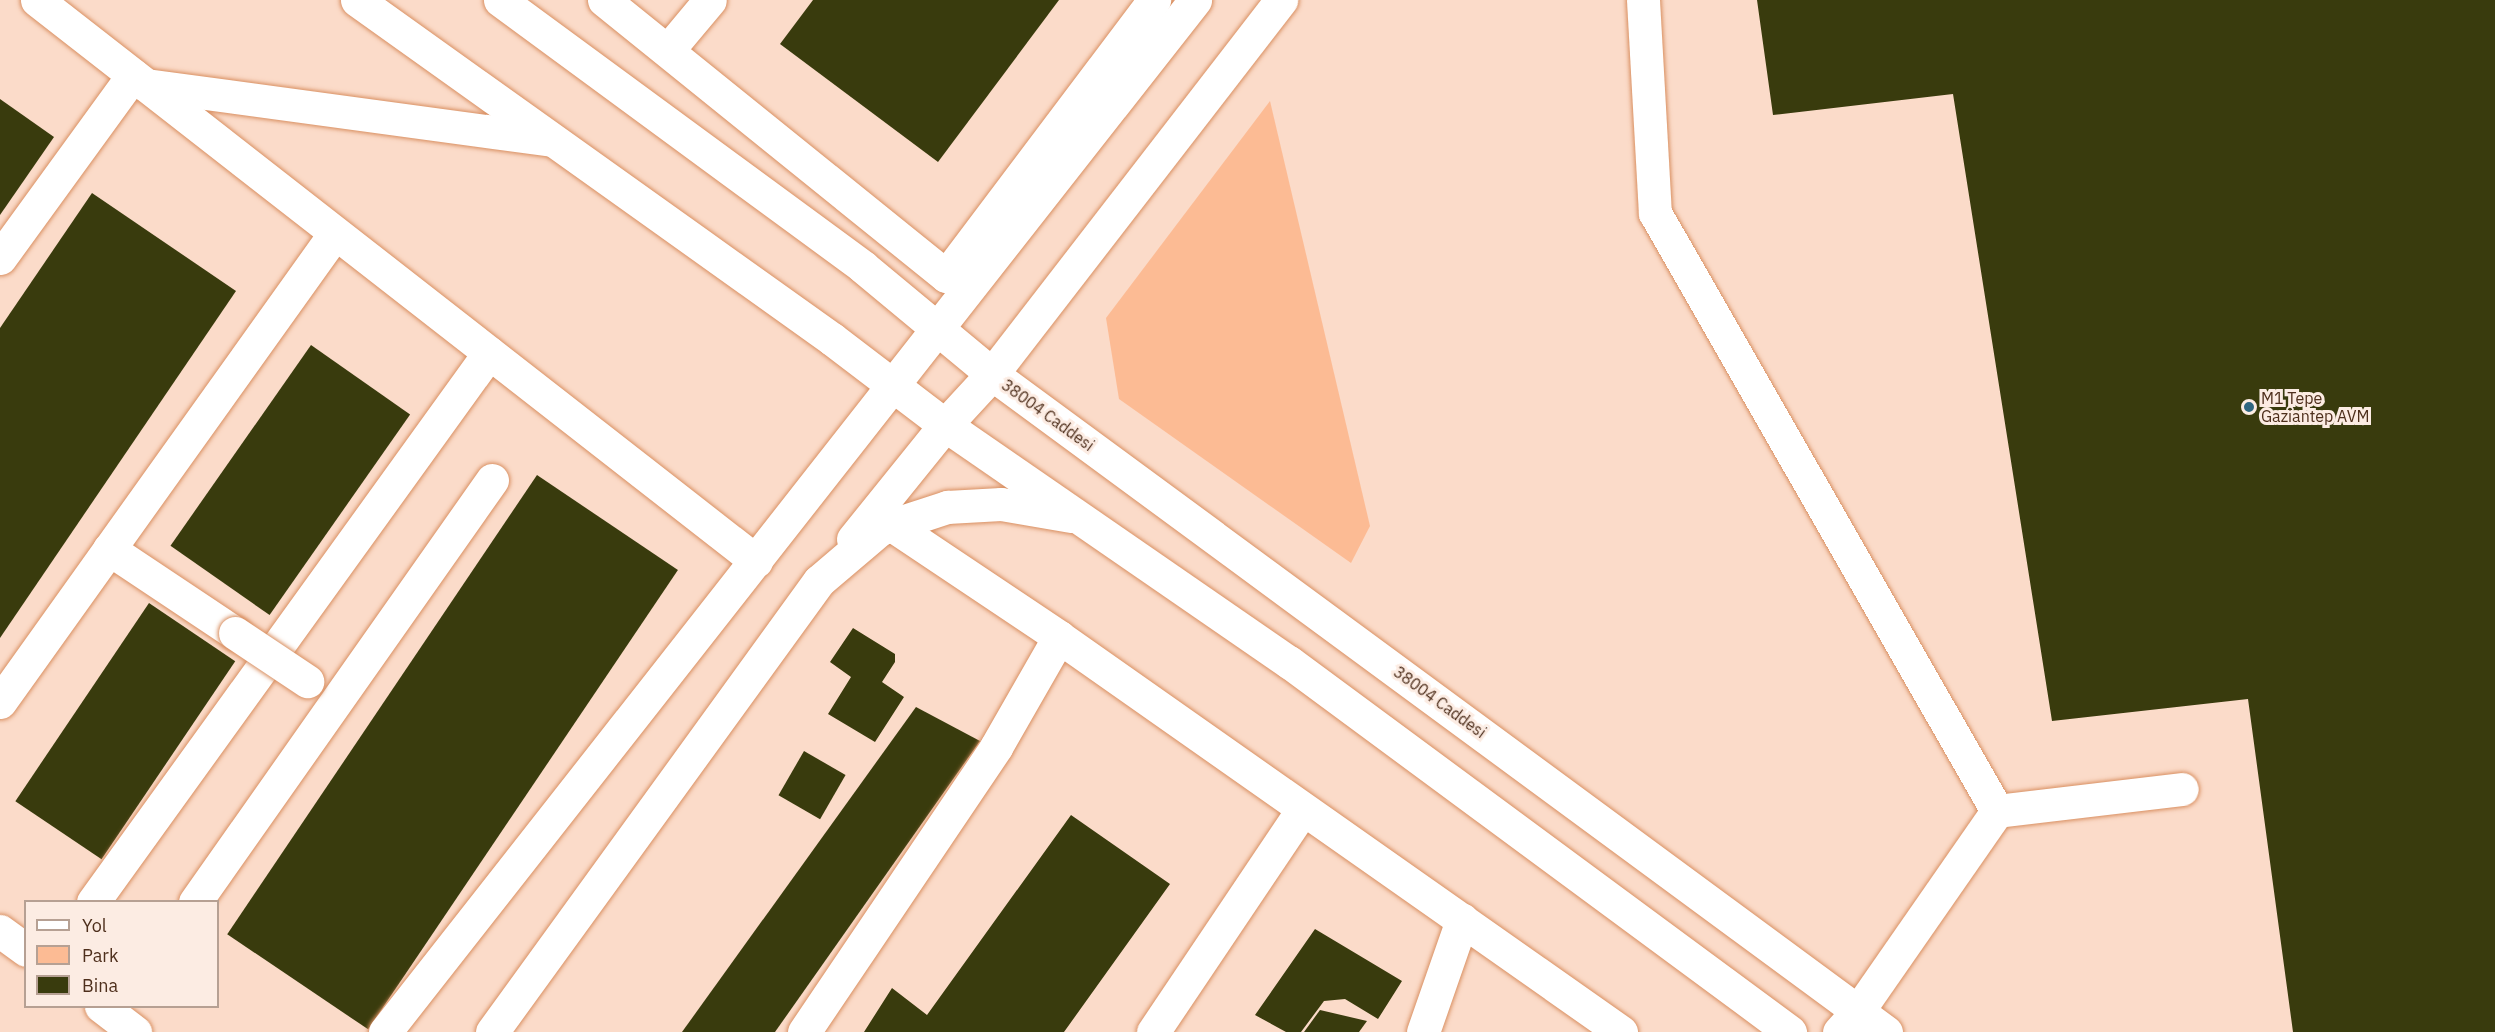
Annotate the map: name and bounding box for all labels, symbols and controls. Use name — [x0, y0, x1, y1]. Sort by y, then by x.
street label: 38004 Caddesi — [998, 375, 1098, 455]
place label: M1 Tepe Gaziantep AVM — [2261, 388, 2369, 426]
marker: M1 Tepe Gaziantep AVM — [2242, 400, 2256, 414]
street label: 38004 Caddesi — [1390, 662, 1490, 742]
legend — [24, 900, 219, 1008]
text: Yol — [82, 914, 107, 937]
text: Park — [82, 944, 118, 967]
text: Bina — [82, 974, 118, 997]

